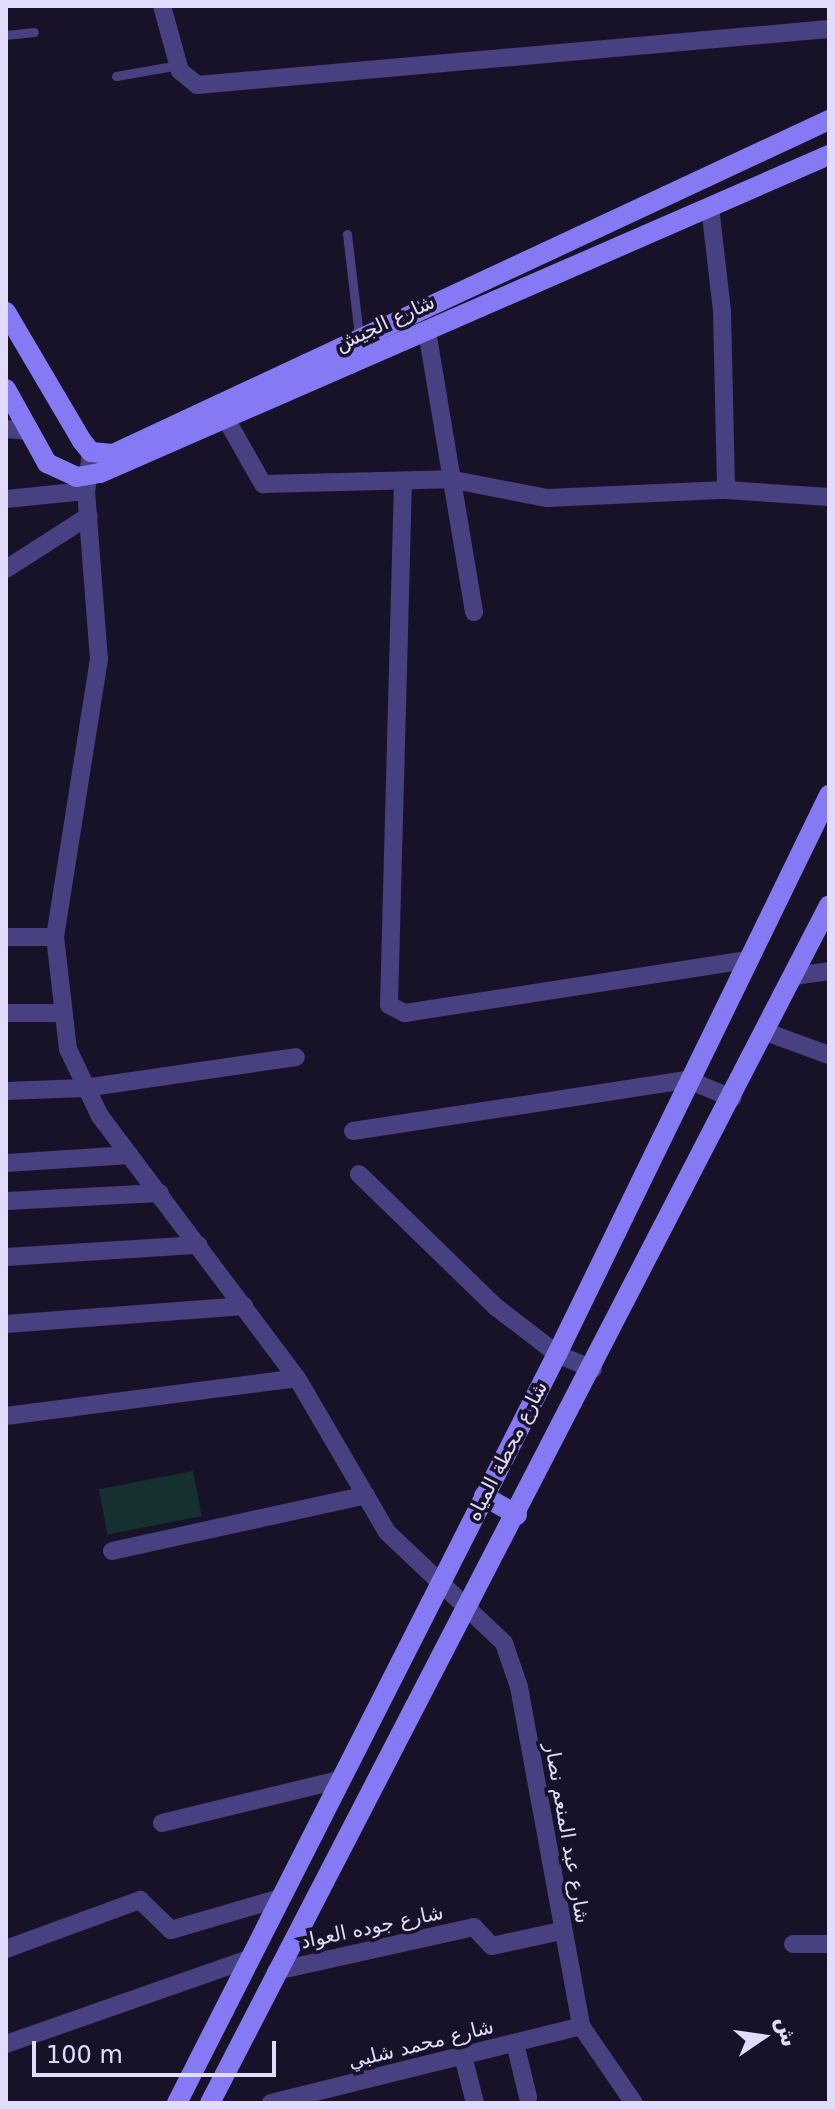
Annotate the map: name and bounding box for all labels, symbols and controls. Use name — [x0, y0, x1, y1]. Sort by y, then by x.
street label: شارع الجيش — [331, 290, 439, 356]
street label: شارع محطة المياه — [461, 1377, 553, 1525]
street label: شارع عبد المنعم نصار — [539, 1741, 595, 1925]
street label: شارع جوده العواد — [298, 1900, 446, 1954]
north arrow — [723, 1997, 803, 2077]
street label: شارع محمد شلبي — [346, 2014, 496, 2074]
text: ش — [771, 2014, 802, 2049]
scale bar — [36, 2025, 280, 2075]
text: 100 m — [46, 2041, 123, 2069]

